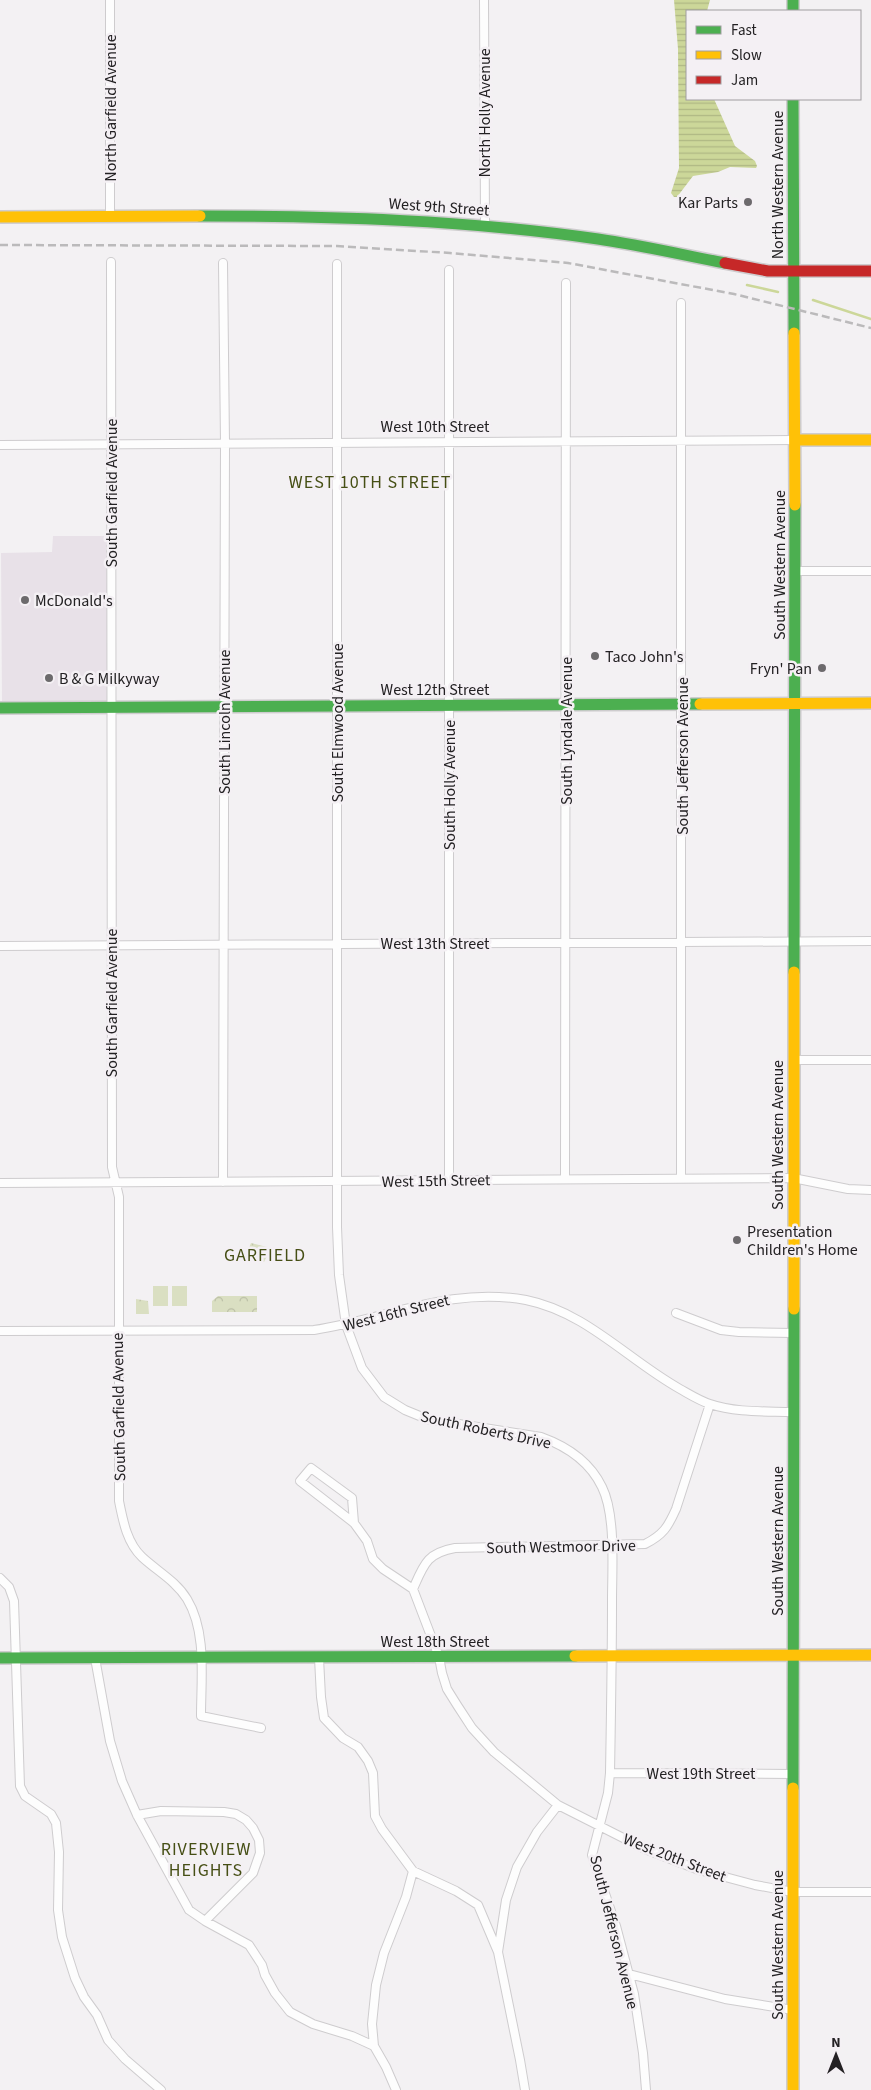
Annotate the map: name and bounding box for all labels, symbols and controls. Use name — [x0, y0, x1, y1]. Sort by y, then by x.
legend — [686, 10, 861, 100]
text: Fast — [731, 20, 757, 41]
street label: North Garfield Avenue — [100, 34, 122, 182]
text: Slow — [731, 45, 762, 66]
street label: North Holly Avenue — [474, 48, 496, 178]
text: Jam — [731, 70, 758, 91]
street label: North Western Avenue — [767, 111, 789, 259]
place label: Kar Parts — [678, 192, 738, 214]
street label: West 9th Street — [388, 193, 491, 222]
marker: Kar Parts — [742, 196, 754, 208]
street label: West 10th Street — [381, 416, 490, 438]
street label: South Garfield Avenue — [101, 419, 123, 567]
district label: WEST 10TH STREET — [289, 470, 451, 495]
street label: South Western Avenue — [769, 490, 791, 640]
place label: McDonald's — [35, 590, 113, 612]
marker: McDonald's — [19, 594, 31, 606]
street label: South Elmwood Avenue — [327, 643, 349, 803]
place label: Taco John's — [605, 646, 684, 668]
street label: South Lincoln Avenue — [214, 650, 236, 794]
marker: Taco John's — [589, 650, 601, 662]
street label: South Lyndale Avenue — [556, 657, 578, 805]
place label: Fryn' Pan — [750, 658, 812, 680]
marker: Fryn' Pan — [816, 662, 828, 674]
place label: B & G Milkyway — [59, 668, 160, 690]
marker: B & G Milkyway — [43, 672, 55, 684]
street label: South Jefferson Avenue — [672, 677, 694, 835]
street label: West 12th Street — [381, 679, 490, 701]
street label: South Holly Avenue — [439, 720, 461, 850]
street label: South Garfield Avenue — [101, 929, 123, 1077]
street label: West 13th Street — [381, 933, 490, 955]
street label: South Western Avenue — [767, 1060, 789, 1210]
street label: West 15th Street — [381, 1169, 491, 1193]
place label: Presentation Children's Home — [747, 1221, 858, 1261]
marker: Presentation Children's Home — [731, 1234, 743, 1246]
district label: GARFIELD — [224, 1243, 306, 1268]
street label: West 16th Street — [341, 1289, 452, 1337]
street label: South Garfield Avenue — [107, 1332, 131, 1482]
street label: South Roberts Drive — [418, 1405, 553, 1455]
street label: South Western Avenue — [767, 1466, 789, 1616]
street label: South Westmoor Drive — [486, 1535, 636, 1559]
street label: West 18th Street — [381, 1631, 490, 1653]
street label: West 19th Street — [647, 1763, 756, 1785]
street label: West 20th Street — [620, 1828, 730, 1888]
district label: RIVERVIEW HEIGHTS — [161, 1837, 251, 1883]
street label: South Jefferson Avenue — [584, 1853, 644, 2012]
street label: South Western Avenue — [767, 1870, 789, 2020]
north arrow — [811, 2030, 861, 2080]
text: N — [831, 2033, 841, 2053]

